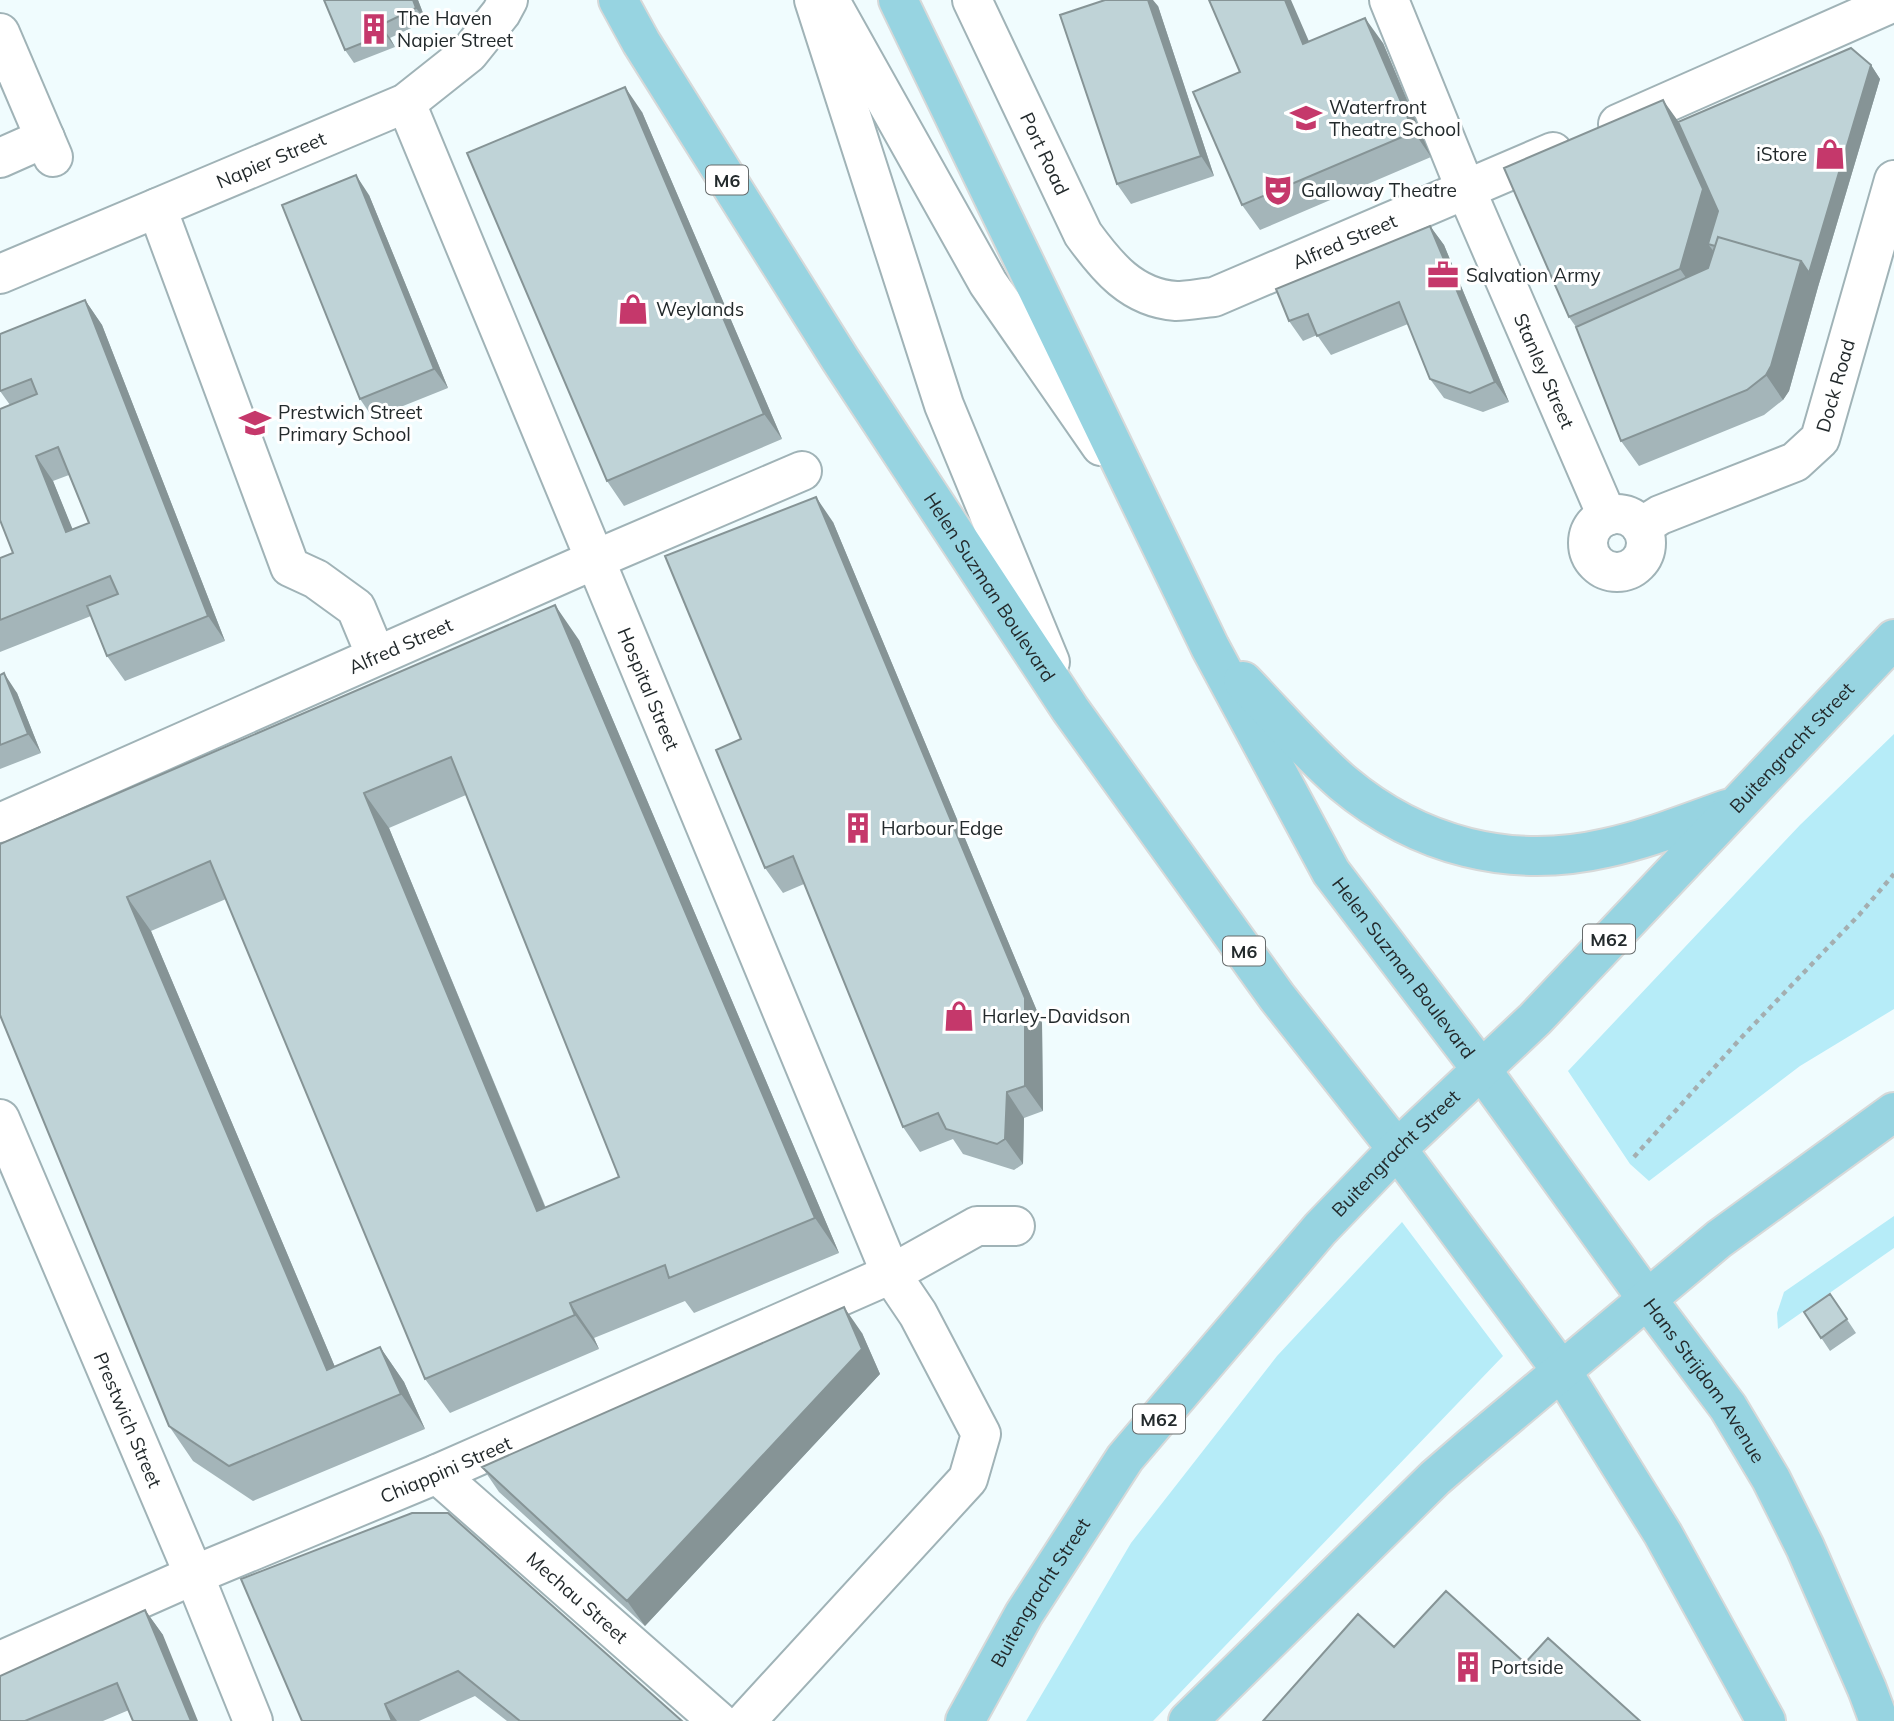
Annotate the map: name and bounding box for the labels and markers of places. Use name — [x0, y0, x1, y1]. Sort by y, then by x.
place label: The Haven Napier Street — [397, 6, 514, 52]
building icon: The Haven Napier Street — [357, 12, 391, 46]
place label: Waterfront Theatre School — [1329, 95, 1461, 141]
school or university icon: Waterfront Theatre School — [1289, 101, 1323, 135]
shop icon: iStore — [1813, 137, 1847, 171]
place label: iStore — [1756, 142, 1807, 166]
theatre icon: Galloway Theatre — [1261, 173, 1295, 207]
place label: Galloway Theatre — [1301, 178, 1457, 202]
office icon: Salvation Army — [1426, 258, 1460, 292]
place label: Salvation Army — [1466, 263, 1601, 287]
shop icon: Weylands — [616, 292, 650, 326]
place label: Weylands — [656, 297, 744, 321]
place label: Prestwich Street Primary School — [278, 400, 423, 446]
school or university icon: Prestwich Street Primary School — [238, 406, 272, 440]
building icon: Harbour Edge — [841, 811, 875, 845]
place label: Harbour Edge — [881, 816, 1003, 840]
shop icon: Harley-Davidson — [942, 999, 976, 1033]
place label: Harley-Davidson — [982, 1004, 1130, 1028]
building icon: Portside — [1451, 1650, 1485, 1684]
place label: Portside — [1491, 1655, 1564, 1679]

